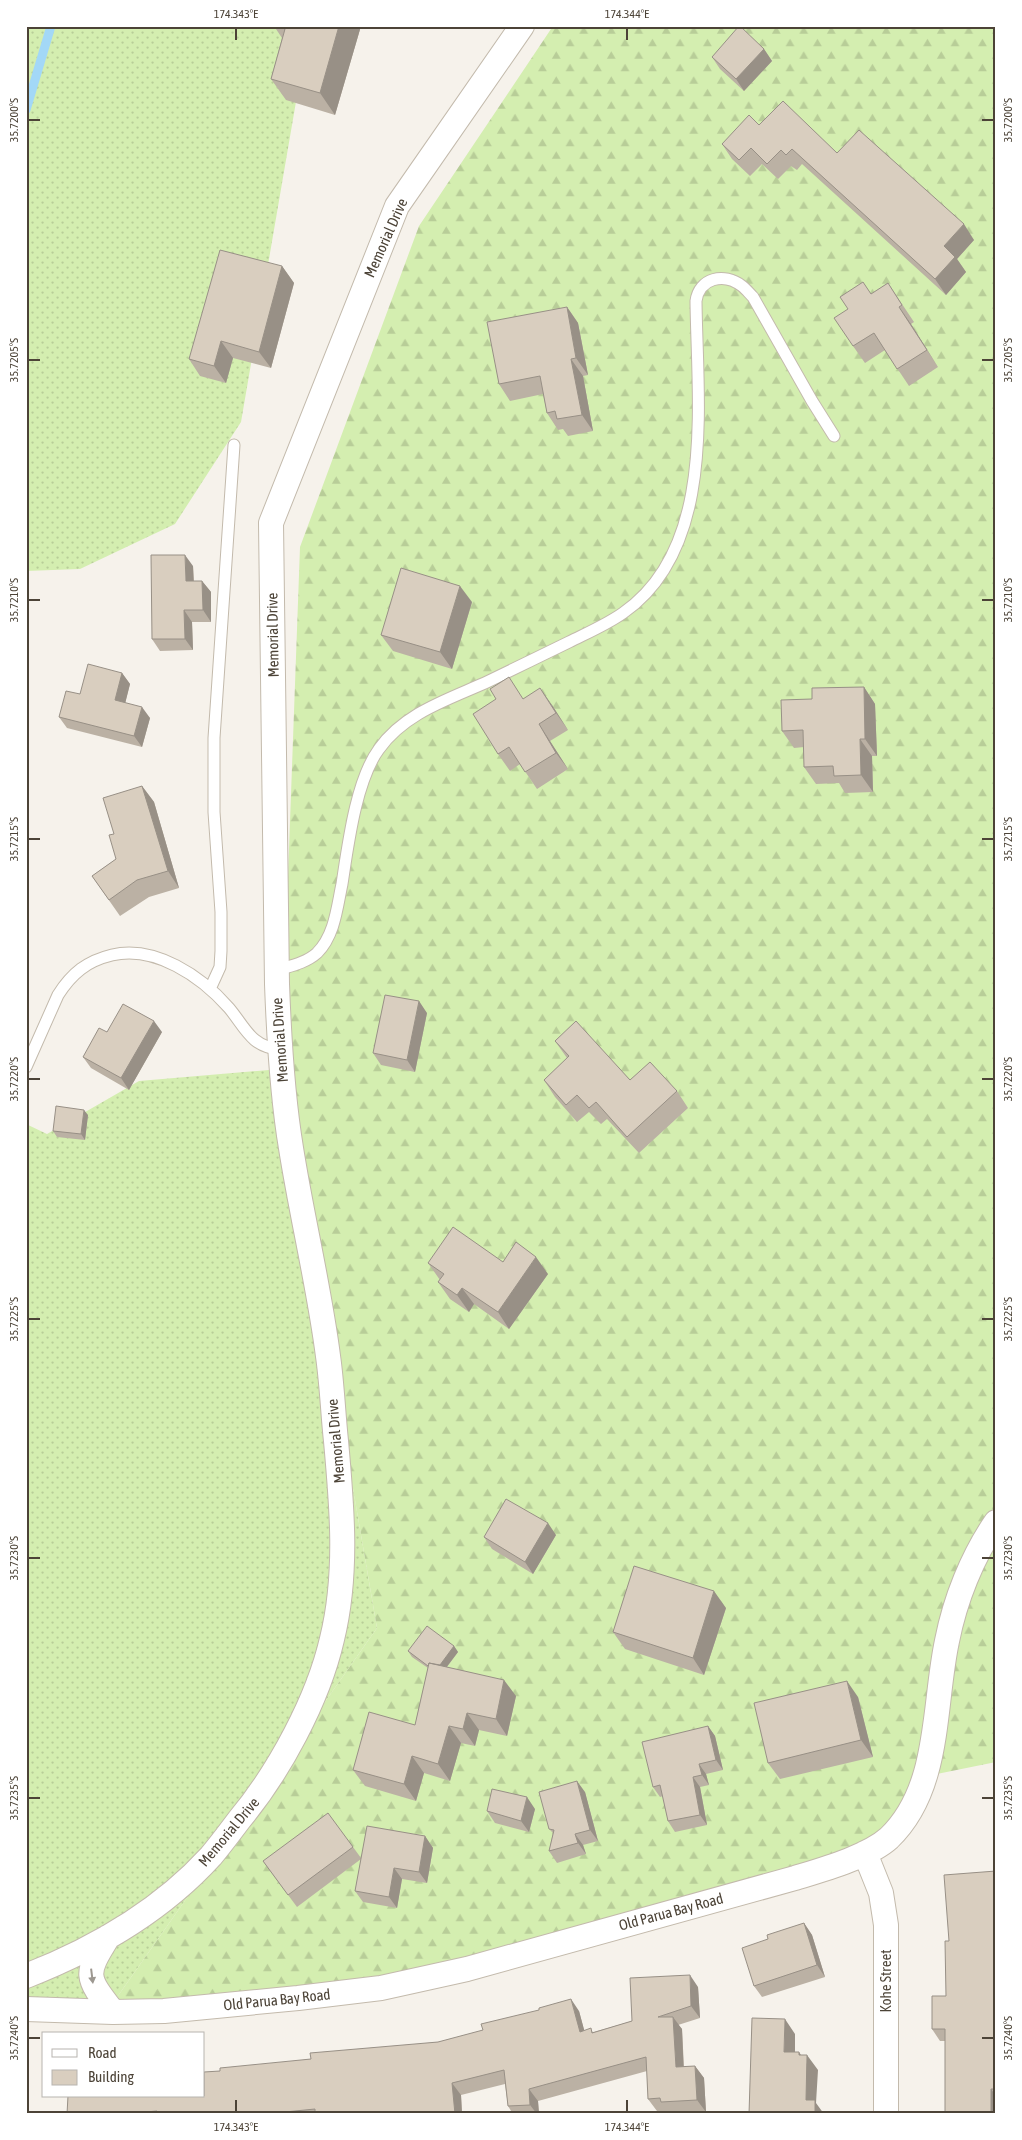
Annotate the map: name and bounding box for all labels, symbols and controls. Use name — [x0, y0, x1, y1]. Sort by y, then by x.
text: 174.343°E — [214, 7, 258, 21]
text: 174.344°E — [605, 7, 649, 21]
text: 35.7200°S — [7, 98, 21, 142]
text: 35.7200°S — [1001, 98, 1015, 142]
street label: Memorial Drive — [361, 195, 411, 280]
text: 35.7205°S — [7, 338, 21, 382]
text: 35.7205°S — [1001, 338, 1015, 382]
text: 35.7210°S — [7, 578, 21, 622]
text: 35.7210°S — [1001, 578, 1015, 622]
street label: Memorial Drive — [263, 592, 282, 678]
text: 35.7215°S — [7, 817, 21, 861]
text: 35.7215°S — [1001, 817, 1015, 861]
street label: Memorial Drive — [268, 997, 291, 1083]
text: 35.7220°S — [7, 1057, 21, 1101]
text: 35.7220°S — [1001, 1057, 1015, 1101]
text: 35.7225°S — [7, 1297, 21, 1341]
text: 35.7225°S — [1001, 1297, 1015, 1341]
street label: Memorial Drive — [323, 1398, 348, 1484]
text: 35.7230°S — [7, 1536, 21, 1580]
text: 35.7230°S — [1001, 1536, 1015, 1580]
text: 35.7235°S — [7, 1776, 21, 1820]
text: 35.7235°S — [1001, 1776, 1015, 1820]
street label: Memorial Drive — [195, 1794, 262, 1870]
street label: Old Parua Bay Road — [617, 1889, 725, 1934]
street label: Kohe Street — [877, 1949, 894, 2013]
one-way arrow — [89, 1968, 97, 1984]
street label: Old Parua Bay Road — [223, 1985, 331, 2014]
text: 35.7240°S — [7, 2016, 21, 2060]
text: 35.7240°S — [1001, 2016, 1015, 2060]
legend — [42, 2032, 205, 2098]
text: Road — [88, 2044, 117, 2061]
text: Building — [88, 2068, 134, 2085]
text: 174.343°E — [214, 2120, 258, 2134]
text: 174.344°E — [605, 2120, 649, 2134]

